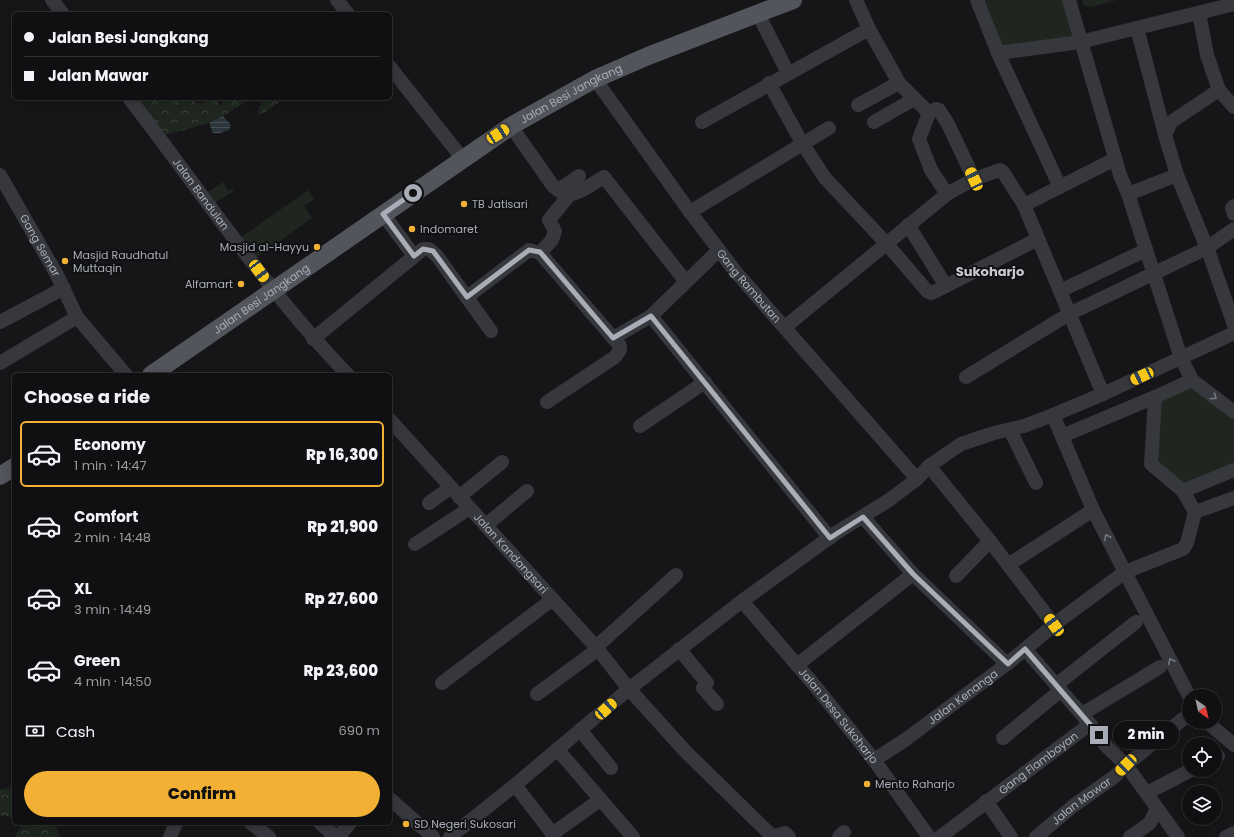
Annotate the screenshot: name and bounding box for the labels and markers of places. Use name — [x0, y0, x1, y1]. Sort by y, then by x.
place label: TB Jatisari — [472, 196, 528, 212]
marker: TB Jatisari — [459, 199, 469, 209]
place label: Indomaret — [420, 221, 478, 237]
marker: Indomaret — [407, 224, 417, 234]
place label: Masjid al-Hayyu — [220, 239, 309, 255]
marker: Masjid al-Hayyu — [312, 242, 322, 252]
place label: Masjid Raudhatul Muttaqin — [73, 247, 168, 276]
marker: Masjid Raudhatul Muttaqin — [60, 256, 70, 266]
place label: Alfamart — [185, 276, 233, 292]
marker: Alfamart — [236, 279, 246, 289]
place label: Mento Raharjo — [875, 776, 955, 792]
marker: Mento Raharjo — [862, 779, 872, 789]
place label: SD Negeri Sukosari — [414, 816, 516, 832]
marker: SD Negeri Sukosari — [401, 819, 411, 829]

